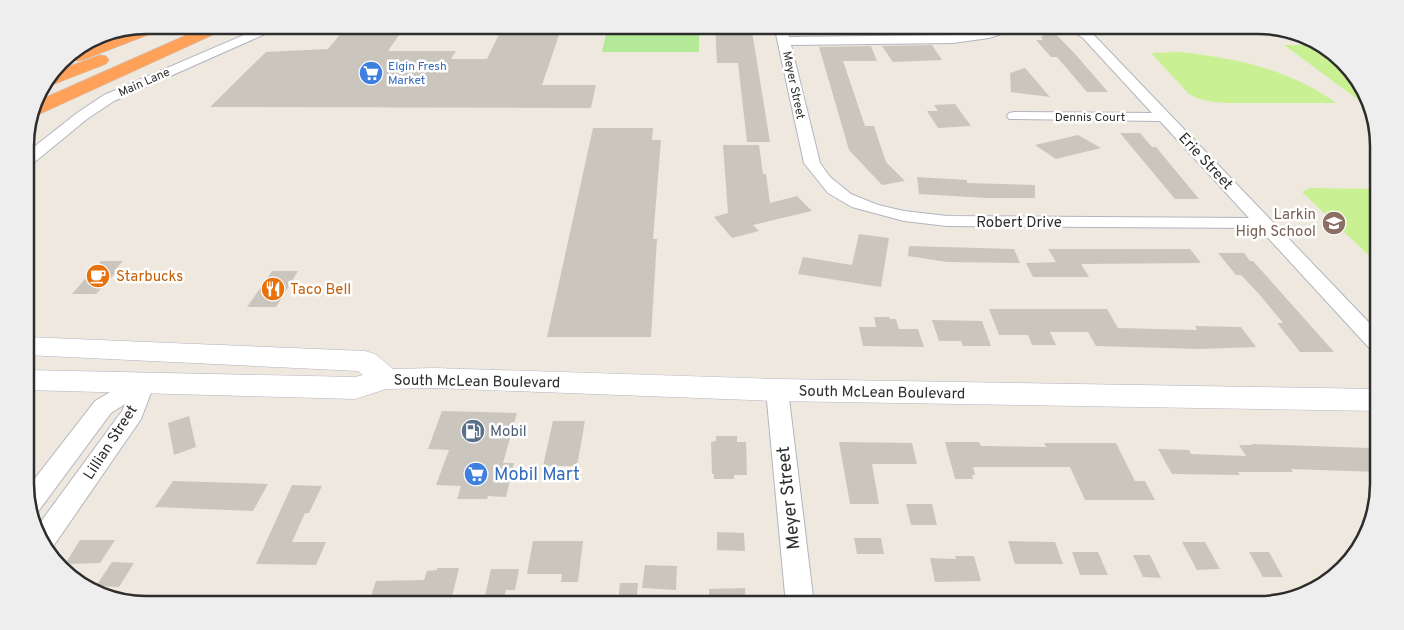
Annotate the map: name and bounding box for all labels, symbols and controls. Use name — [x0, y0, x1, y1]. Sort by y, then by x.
street label: Meyer Street — [778, 50, 808, 121]
place label: Elgin Fresh Market — [388, 59, 447, 89]
supermarket icon: Elgin Fresh Market — [358, 60, 384, 86]
street label: Main Lane — [116, 64, 173, 101]
street label: Dennis Court — [1055, 110, 1125, 126]
street label: Erie Street — [1174, 129, 1236, 195]
place label: Larkin High School — [1235, 206, 1316, 242]
school or university icon: Larkin High School — [1321, 210, 1347, 236]
street label: Robert Drive — [976, 214, 1062, 233]
cafe icon: Starbucks — [85, 263, 111, 289]
place label: Starbucks — [116, 268, 183, 287]
restaurant icon: Taco Bell — [260, 276, 286, 302]
place label: Taco Bell — [290, 281, 351, 300]
street label: South McLean Boulevard — [393, 372, 561, 393]
street label: South McLean Boulevard — [798, 383, 966, 404]
street label: Lillian Street — [80, 402, 142, 484]
fuel station icon: Mobil — [460, 418, 486, 444]
place label: Mobil — [490, 423, 527, 442]
street label: Meyer Street — [773, 445, 806, 551]
supermarket icon: Mobil Mart — [463, 461, 489, 487]
place label: Mobil Mart — [494, 464, 580, 487]

